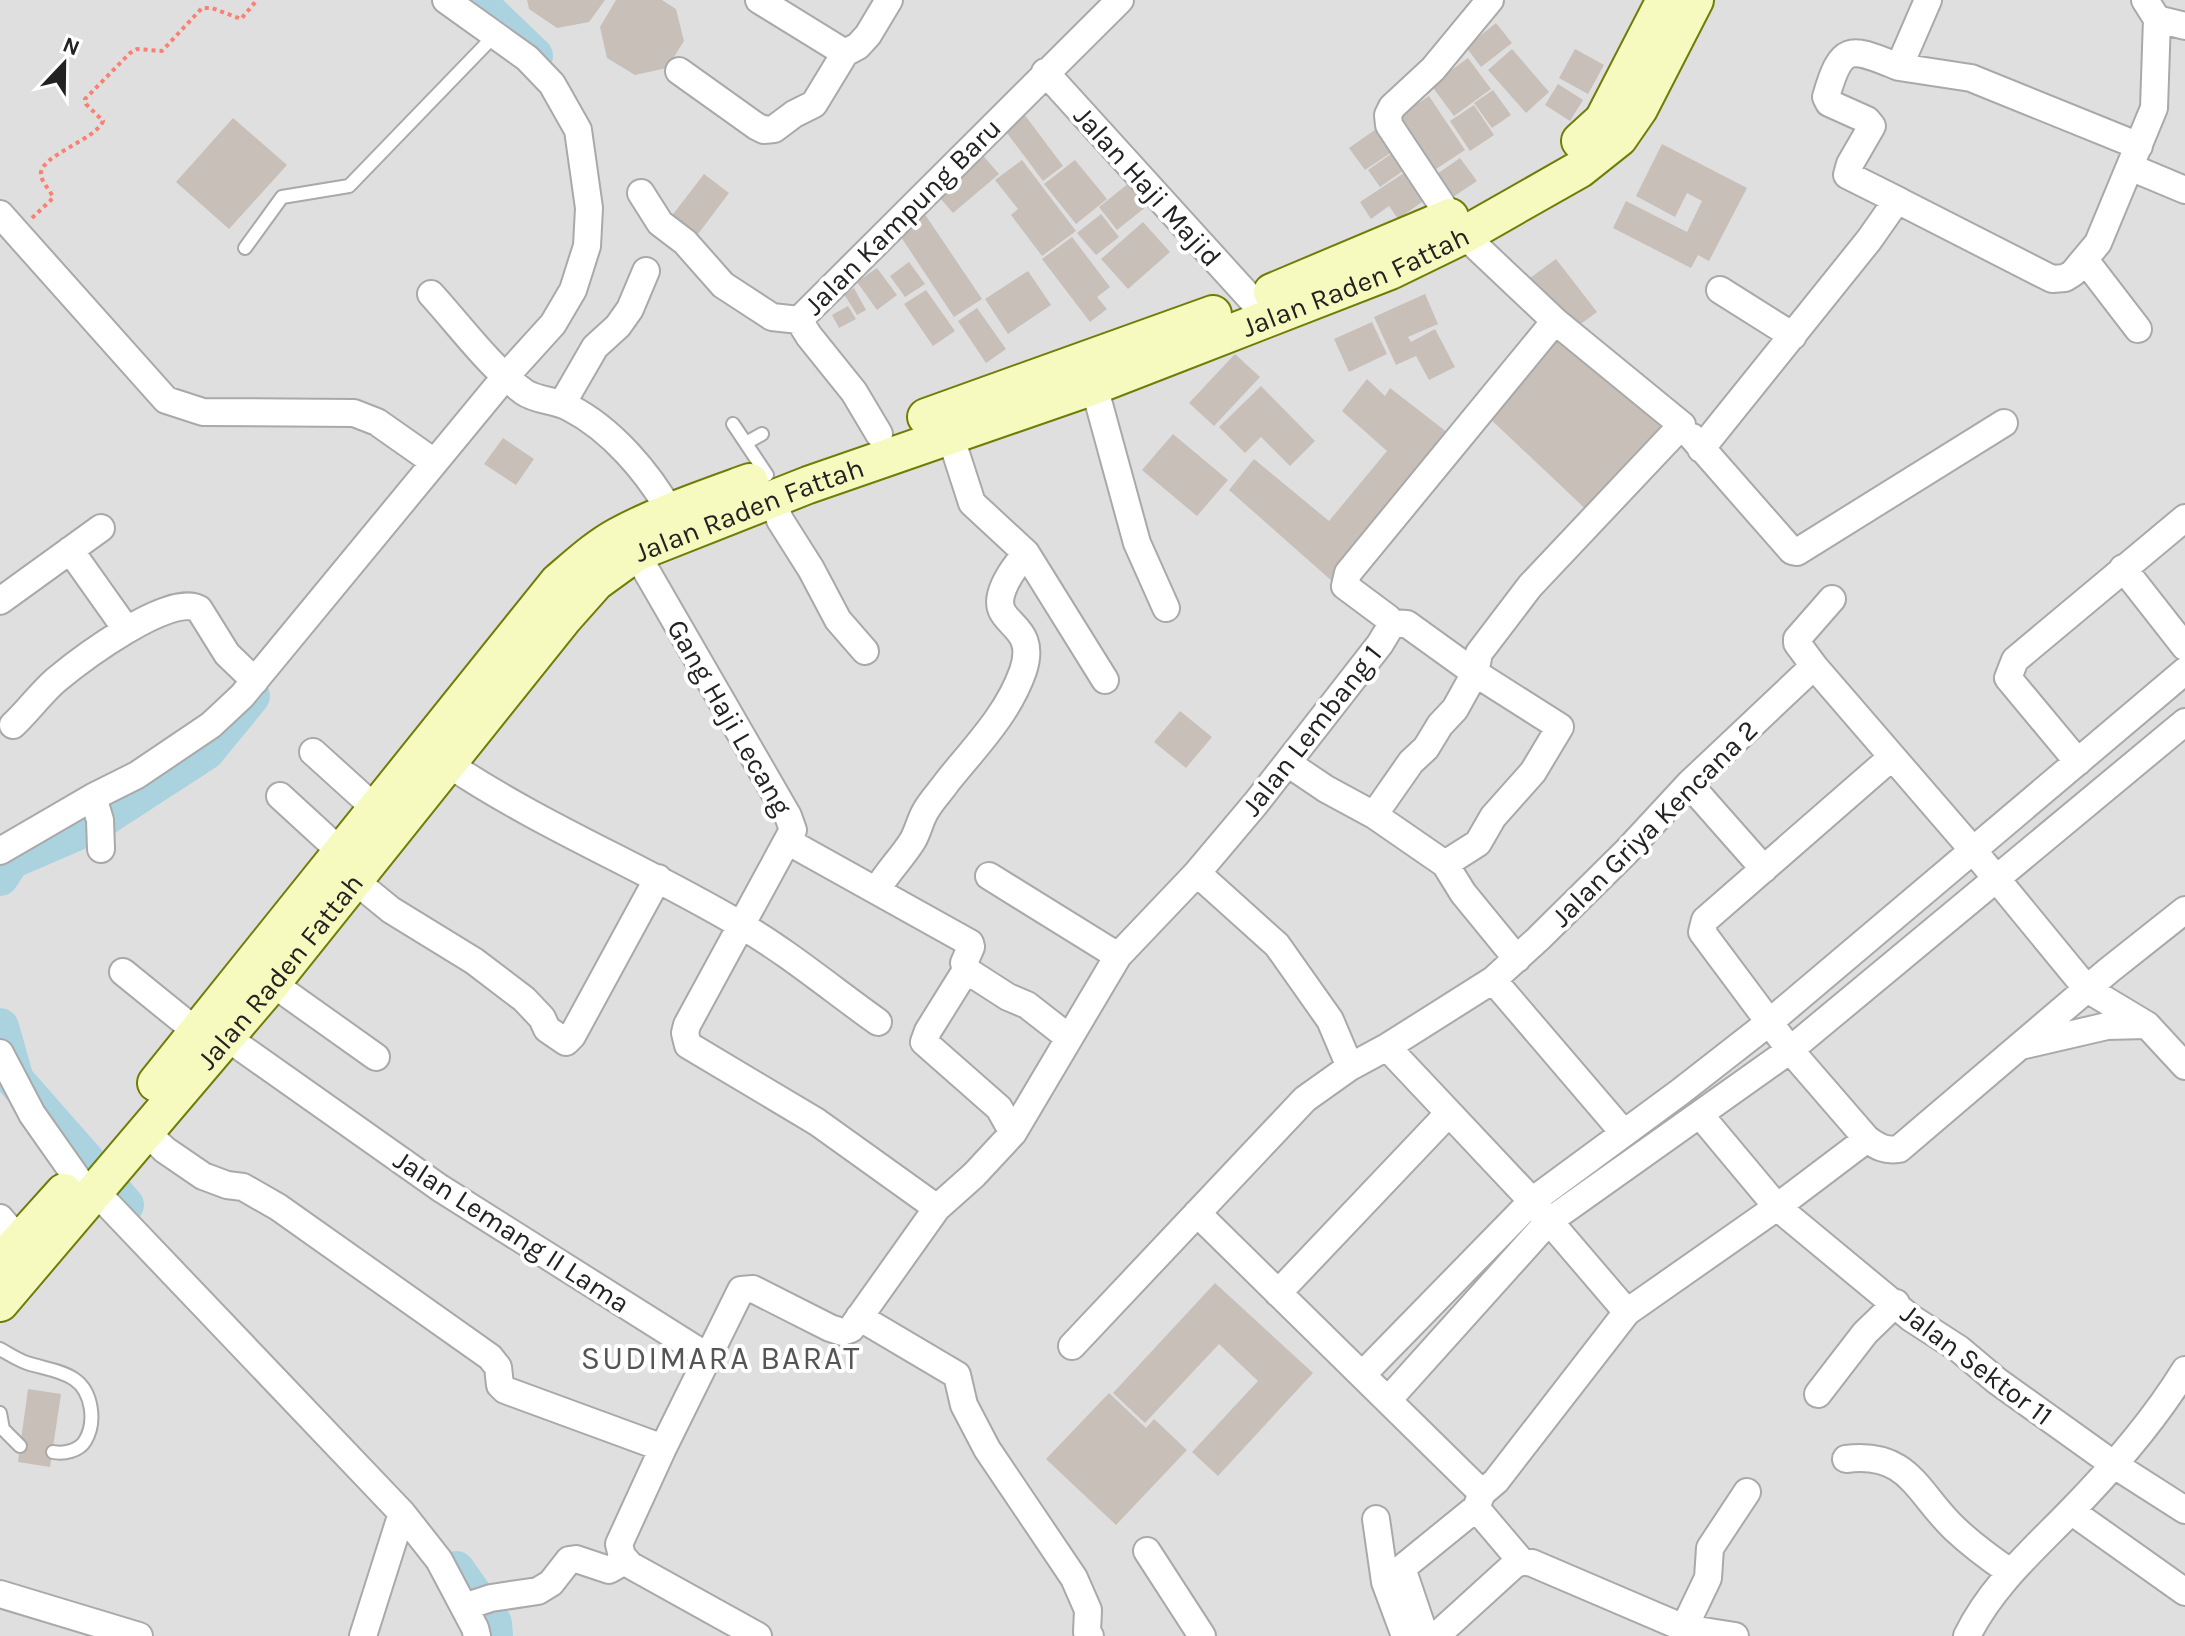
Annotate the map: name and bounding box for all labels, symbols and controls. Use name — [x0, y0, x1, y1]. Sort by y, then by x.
north arrow — [24, 24, 104, 104]
text: N — [59, 31, 83, 61]
street label: Jalan Haji Majid — [1067, 99, 1228, 273]
street label: Jalan Kampung Baru — [797, 111, 1008, 322]
street label: Jalan Raden Fattah — [1237, 219, 1474, 344]
street label: Jalan Raden Fattah — [629, 451, 868, 569]
street label: Gang Haji Lecang — [660, 613, 799, 821]
street label: Jalan Lembang 1 — [1234, 638, 1388, 822]
street label: Jalan Griya Kencana 2 — [1544, 713, 1764, 933]
street label: Jalan Raden Fattah — [190, 867, 370, 1076]
street label: Jalan Lemang II Lama — [388, 1143, 636, 1320]
street label: Jalan Sektor 11 — [1894, 1297, 2059, 1432]
district label: SUDIMARA BARAT — [581, 1340, 861, 1377]

